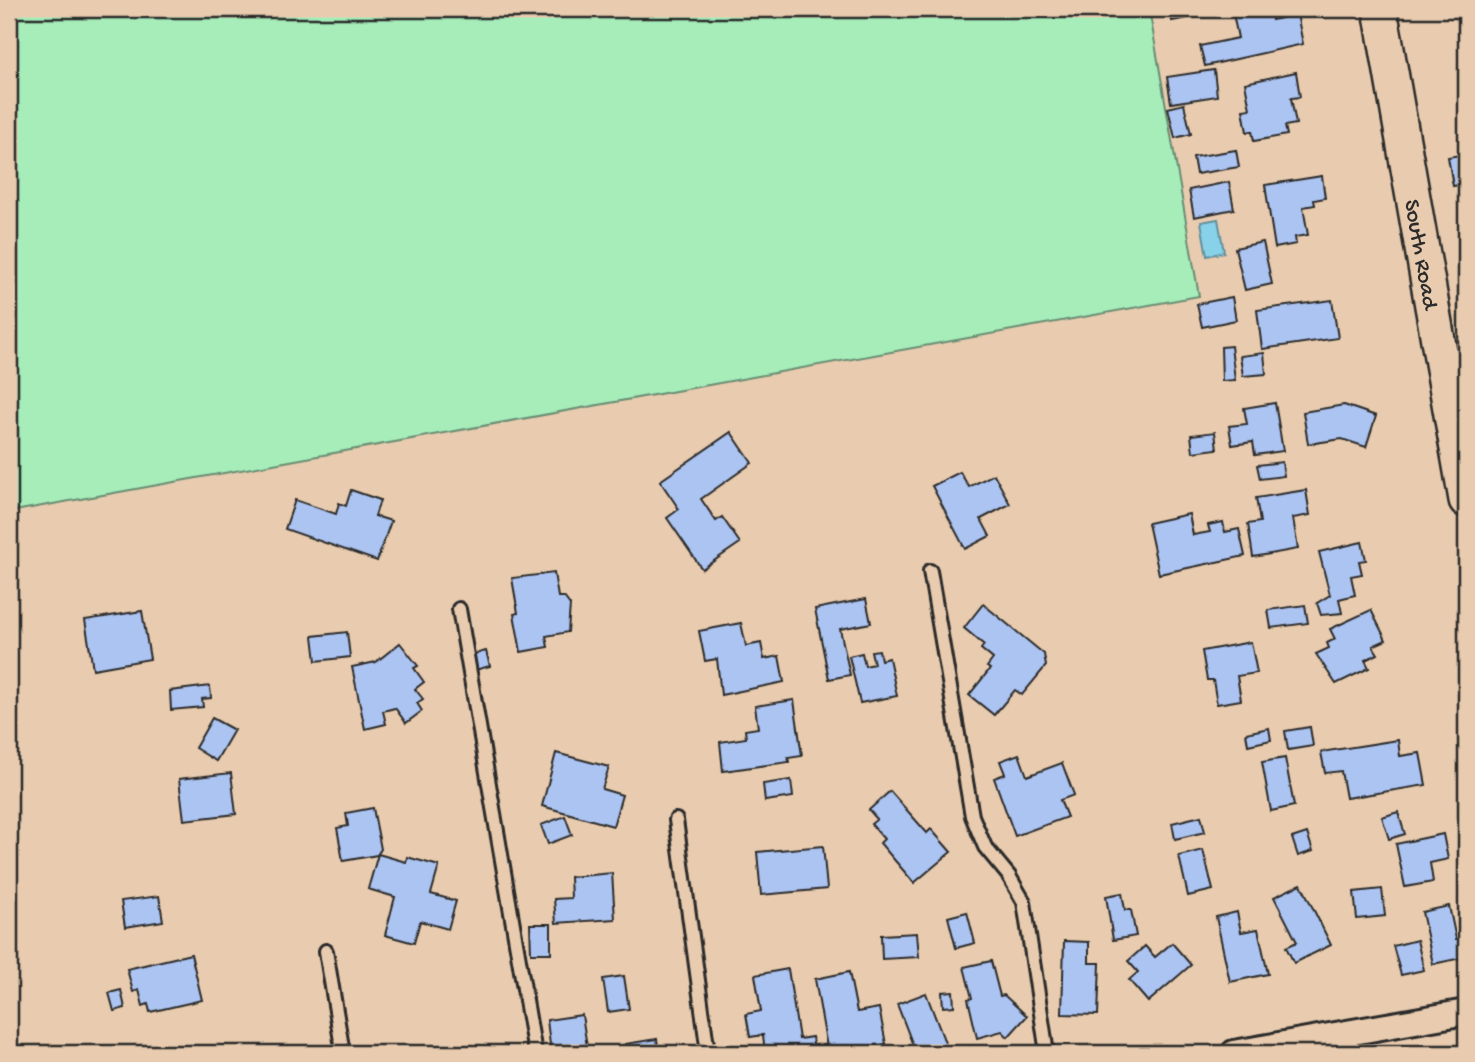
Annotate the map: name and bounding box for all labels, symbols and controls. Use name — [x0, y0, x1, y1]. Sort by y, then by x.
street label: South Road — [1397, 198, 1443, 313]

